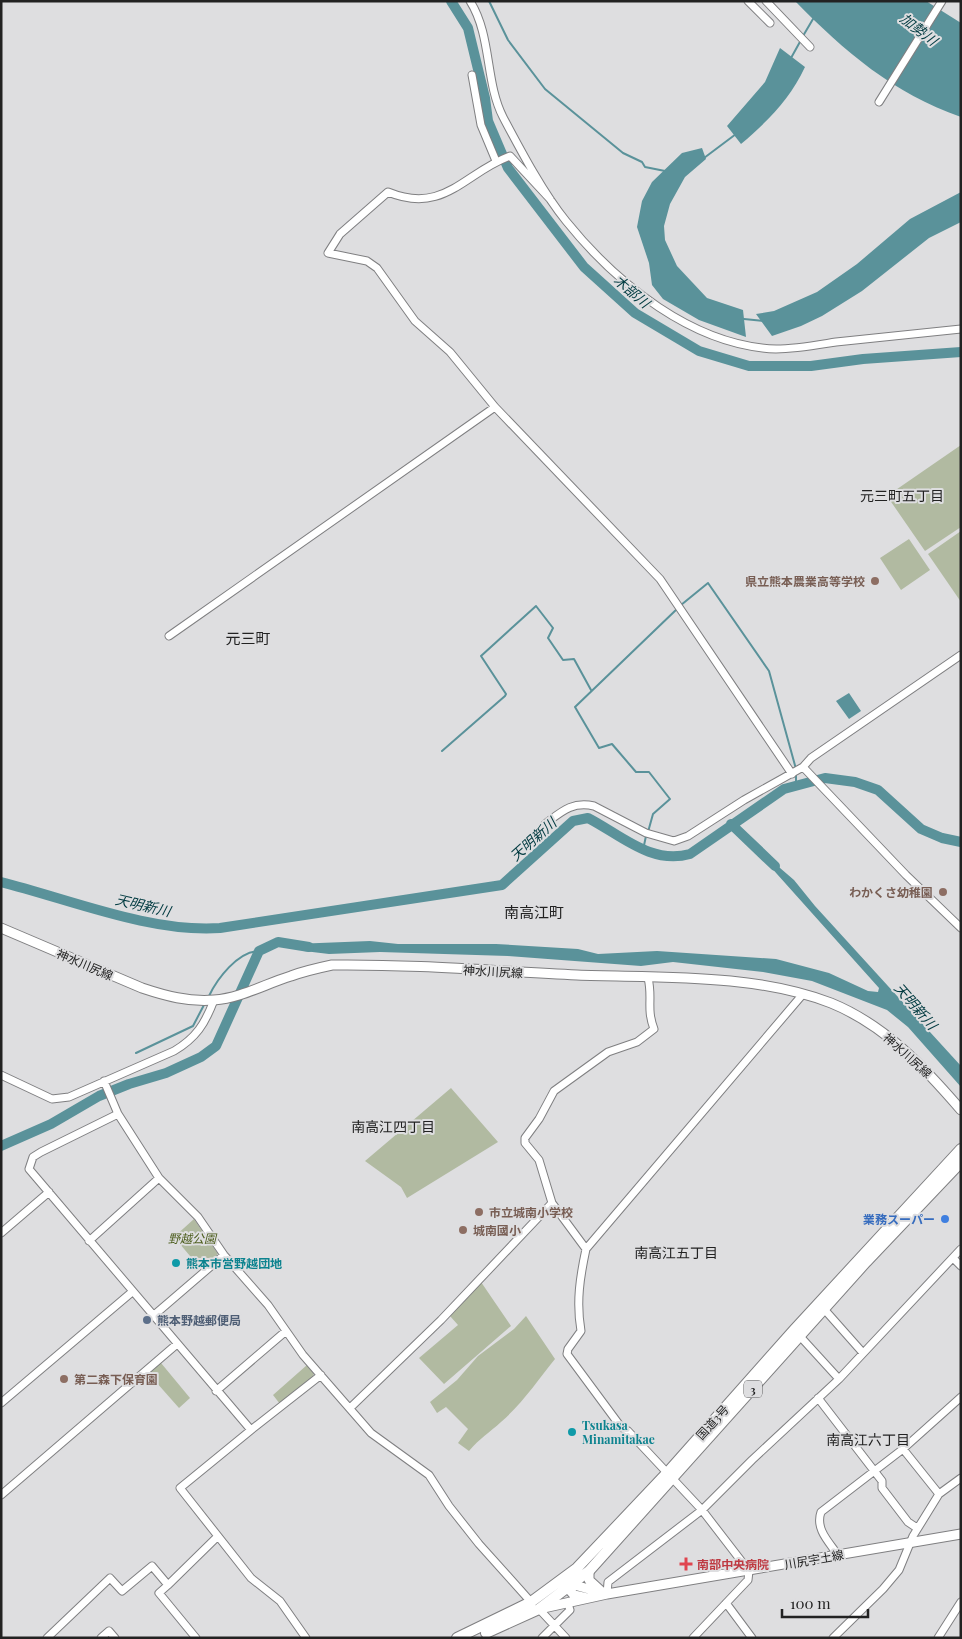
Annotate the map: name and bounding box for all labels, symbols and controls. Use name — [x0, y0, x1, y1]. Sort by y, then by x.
water label: 加勢川 — [897, 9, 943, 51]
water label: 木部川 — [610, 270, 656, 313]
district label: 元三町五丁目 — [860, 486, 944, 505]
place label: 県立熊本農業高等学校 — [745, 573, 865, 589]
marker: 県立熊本農業高等学校 — [869, 575, 881, 587]
district label: 元三町 — [225, 628, 271, 648]
water label: 天明新川 — [506, 812, 562, 865]
place label: わかくさ幼稚園 — [849, 884, 933, 900]
marker: わかくさ幼稚園 — [937, 886, 949, 898]
water label: 天明新川 — [114, 889, 174, 921]
district label: 南高江町 — [504, 902, 564, 922]
street label: 神水川尻線 — [54, 945, 116, 983]
street label: 神水川尻線 — [463, 961, 523, 981]
water label: 天明新川 — [890, 979, 943, 1035]
street label: 神水川尻線 — [880, 1029, 936, 1081]
district label: 南高江四丁目 — [351, 1117, 435, 1136]
place label: 市立城南小学校 — [489, 1204, 573, 1220]
marker: 市立城南小学校 — [473, 1206, 485, 1218]
place label: 業務スーパー — [863, 1211, 935, 1227]
marker: 業務スーパー — [939, 1213, 951, 1225]
place label: 城南國小 — [473, 1222, 521, 1238]
marker: 城南國小 — [457, 1224, 469, 1236]
park label: 野越公園 — [168, 1230, 218, 1246]
district label: 南高江五丁目 — [634, 1243, 718, 1262]
place label: 熊本市営野越団地 — [186, 1255, 282, 1271]
marker: 熊本市営野越団地 — [170, 1257, 182, 1269]
place label: 熊本野越郵便局 — [157, 1312, 241, 1328]
marker: 熊本野越郵便局 — [141, 1314, 153, 1326]
place label: 第二森下保育園 — [74, 1371, 158, 1387]
marker: 第二森下保育園 — [58, 1373, 70, 1385]
road number: 3 — [744, 1380, 762, 1398]
street label: 国道3号 — [692, 1401, 732, 1443]
place label: Tsukasa Minamitakae — [582, 1417, 655, 1447]
marker: Tsukasa Minamitakae — [566, 1426, 578, 1438]
district label: 南高江六丁目 — [826, 1430, 910, 1449]
street label: 川尻宇土線 — [783, 1546, 845, 1572]
place label: 南部中央病院 — [697, 1556, 769, 1572]
marker: 南部中央病院 — [679, 1557, 693, 1571]
scale bar — [782, 1586, 868, 1618]
text: 100 m — [790, 1593, 831, 1613]

